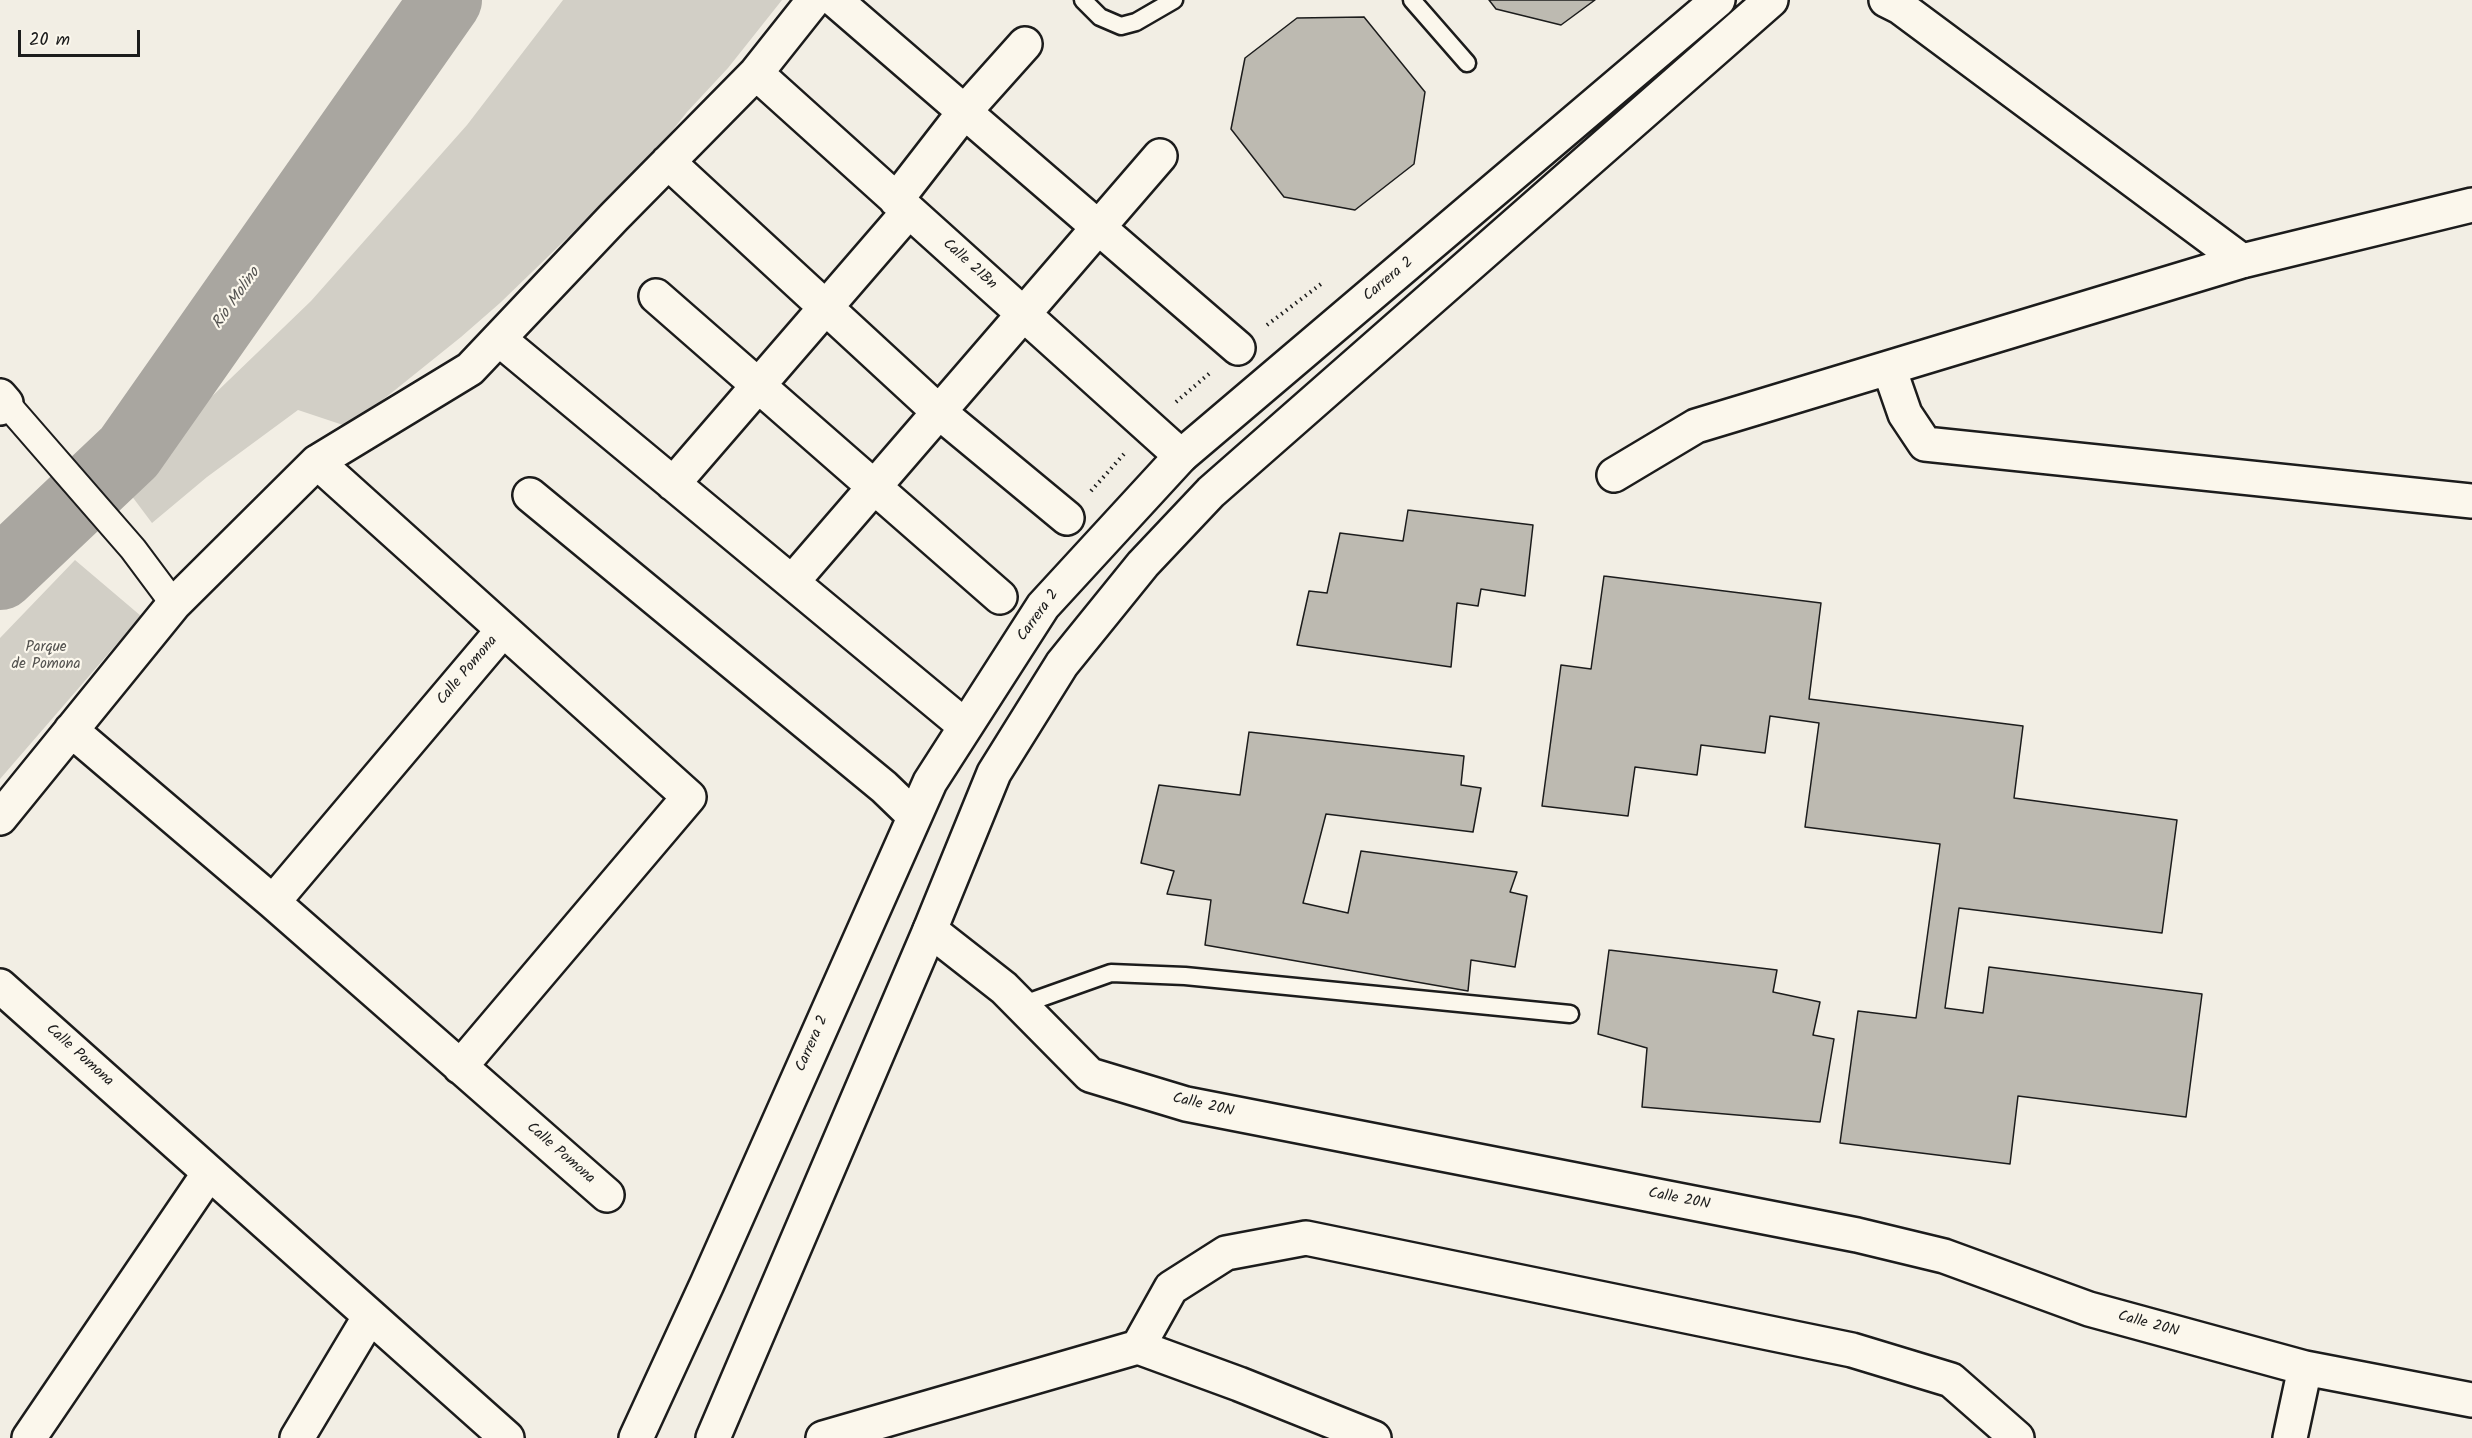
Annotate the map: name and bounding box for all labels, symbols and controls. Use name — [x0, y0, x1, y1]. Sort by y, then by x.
scale bar — [21, 18, 142, 56]
text: 20 m — [29, 26, 70, 55]
street label: Calle 21Bn — [938, 236, 1000, 294]
street label: Carrera 2 — [1360, 254, 1418, 306]
water label: Río Molino — [209, 265, 265, 333]
street label: Carrera 2 — [1014, 587, 1064, 645]
street label: Calle Pomona — [434, 633, 502, 709]
park label: Parque de Pomona — [12, 639, 80, 674]
street label: Carrera 2 — [793, 1013, 833, 1075]
street label: Calle Pomona — [41, 1021, 117, 1091]
street label: Calle 20N — [1171, 1090, 1235, 1122]
street label: Calle Pomona — [522, 1119, 598, 1189]
street label: Calle 20N — [1647, 1185, 1711, 1215]
street label: Calle 20N — [2115, 1308, 2181, 1342]

